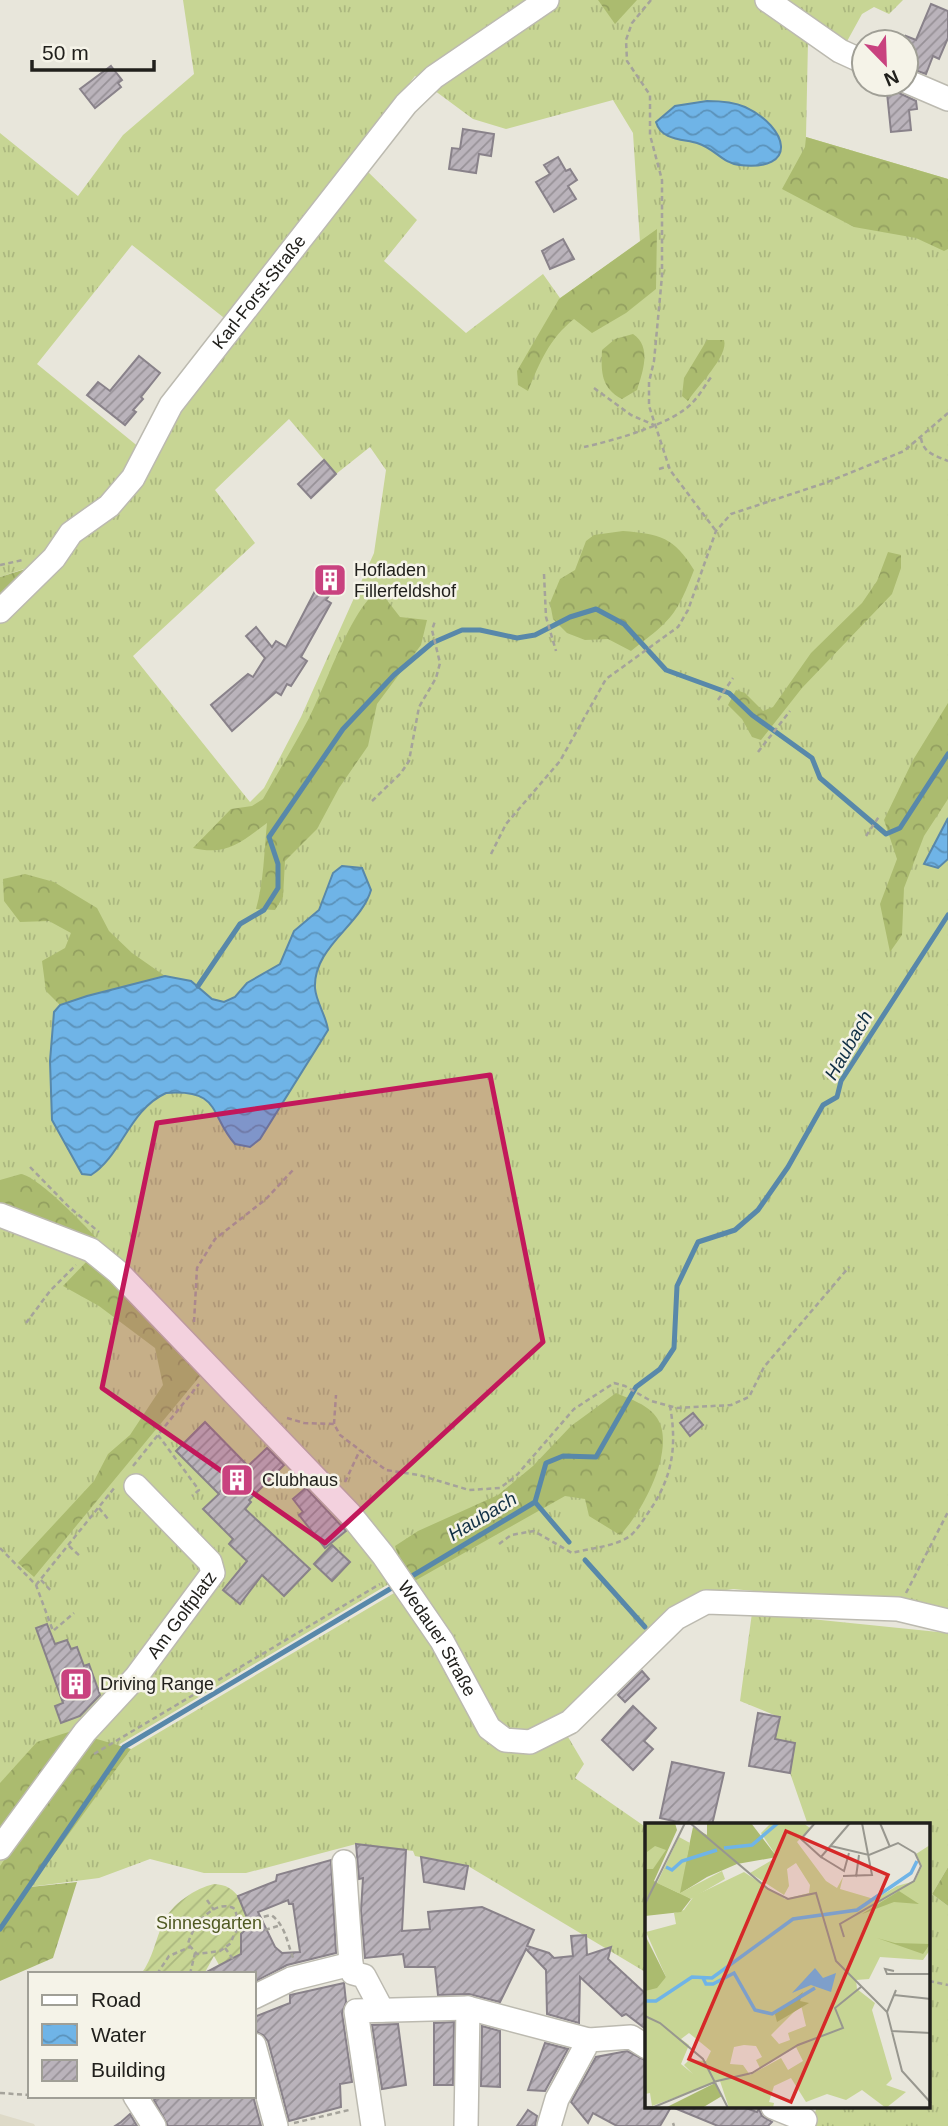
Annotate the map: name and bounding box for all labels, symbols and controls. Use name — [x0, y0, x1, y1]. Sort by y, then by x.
scale bar — [32, 28, 154, 72]
north arrow — [850, 28, 920, 98]
text: 50 m — [42, 41, 89, 64]
text: N — [881, 66, 902, 91]
street label: Karl-Forst-Straße — [209, 231, 310, 353]
place label: Hofladen Fillerfeldshof — [354, 560, 457, 601]
building icon: Hofladen Fillerfeldshof — [311, 561, 349, 599]
water label: Haubach — [820, 1007, 877, 1083]
building icon: Clubhaus — [218, 1461, 256, 1499]
place label: Clubhaus — [262, 1470, 338, 1490]
water label: Haubach — [444, 1488, 520, 1545]
street label: Am Golfplatz — [143, 1568, 221, 1662]
street label: Wedauer Straße — [394, 1577, 480, 1700]
building icon: Driving Range — [57, 1665, 95, 1703]
place label: Driving Range — [100, 1674, 214, 1694]
inset map — [645, 1823, 930, 2108]
park label: Sinnesgarten — [156, 1913, 262, 1933]
legend — [28, 1972, 256, 2098]
text: Road — [91, 1988, 141, 2011]
text: Water — [91, 2023, 146, 2046]
text: Building — [91, 2058, 166, 2081]

